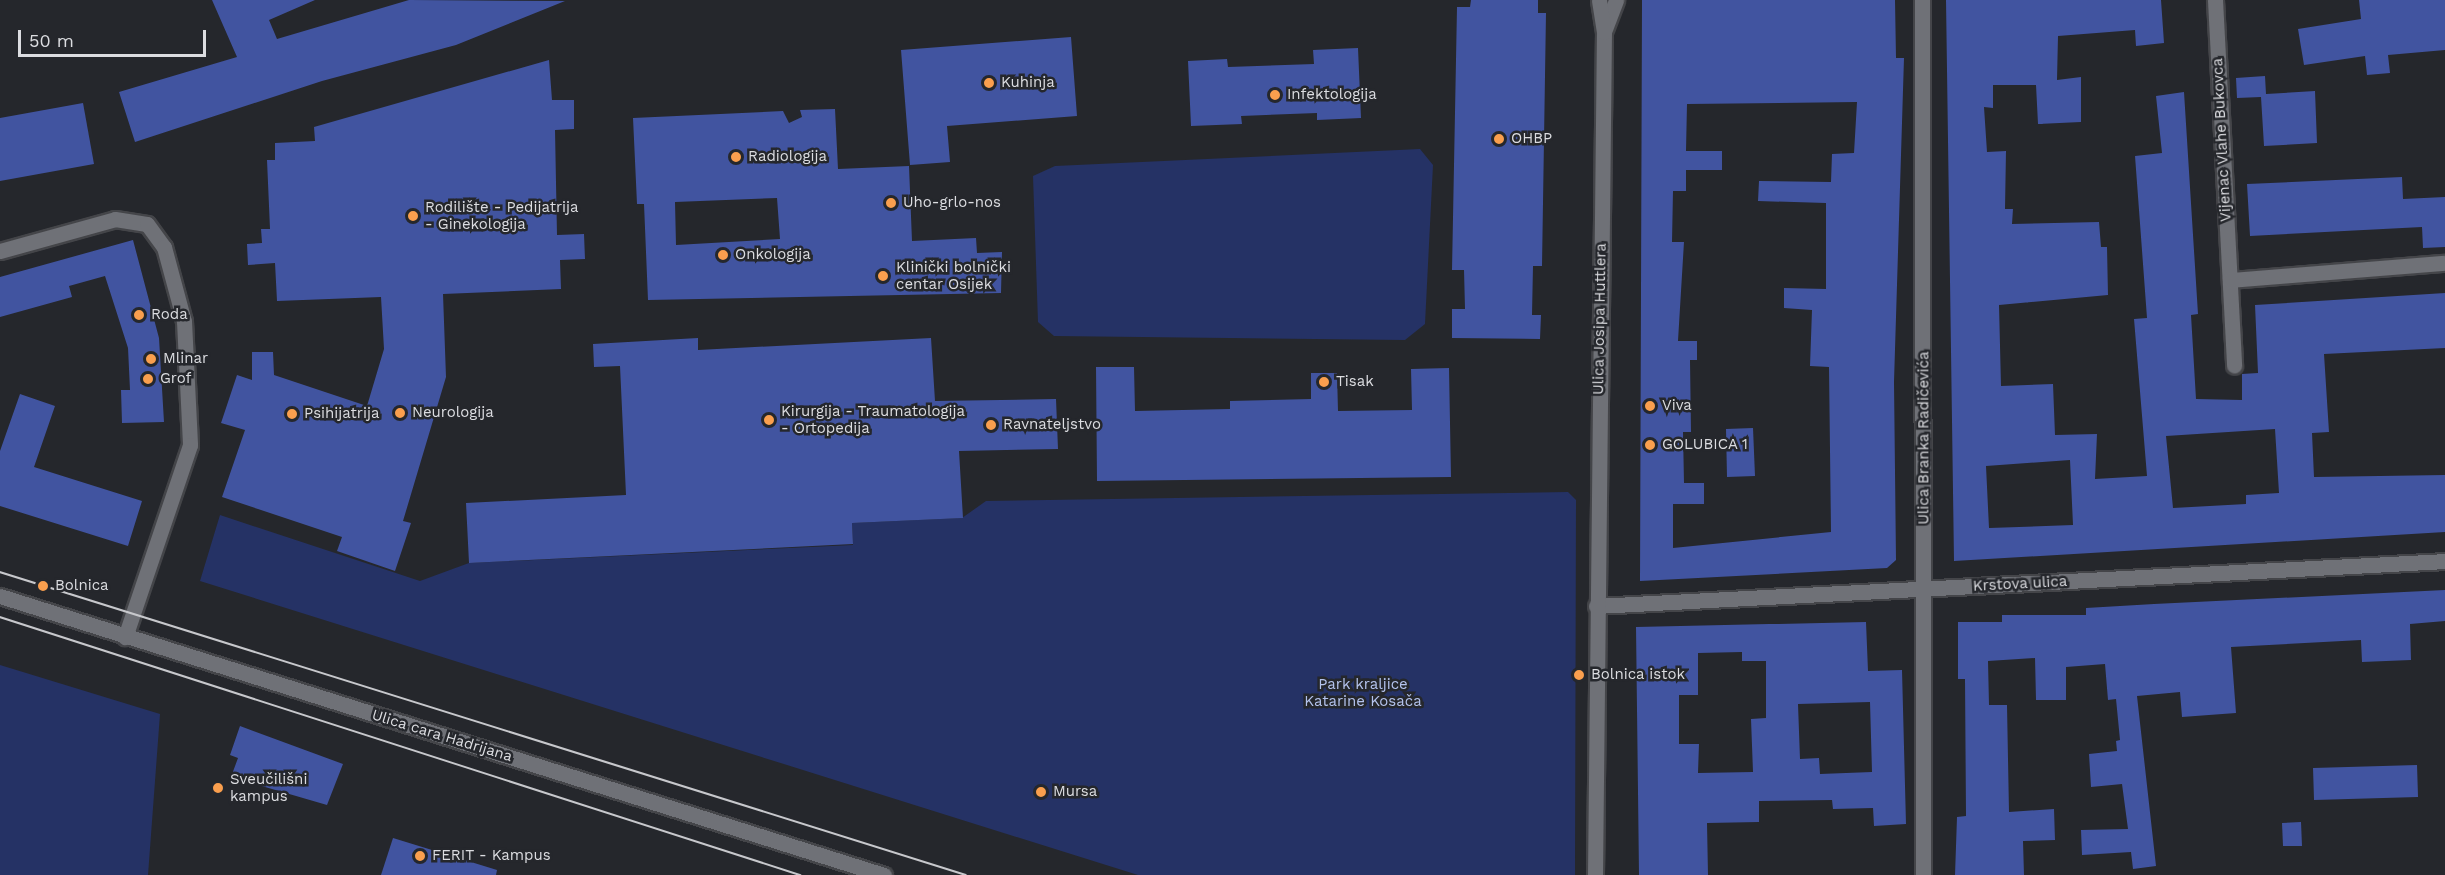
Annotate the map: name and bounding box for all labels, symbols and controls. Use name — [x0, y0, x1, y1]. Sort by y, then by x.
scale bar — [21, 18, 208, 56]
text: 50 m — [29, 30, 74, 51]
street label: Vijenac Vlahe Bukovca — [2209, 57, 2235, 223]
place label: Kuhinja — [1001, 74, 1055, 92]
marker: Kuhinja — [982, 76, 996, 90]
place label: Infektologija — [1287, 86, 1377, 104]
marker: Infektologija — [1268, 88, 1282, 102]
place label: OHBP — [1511, 130, 1552, 148]
marker: OHBP — [1492, 132, 1506, 146]
place label: Radiologija — [748, 148, 827, 166]
marker: Radiologija — [729, 150, 743, 164]
place label: Uho-grlo-nos — [903, 194, 1001, 212]
marker: Uho-grlo-nos — [884, 196, 898, 210]
place label: Rodilište - Pedijatrija - Ginekologija — [425, 198, 579, 233]
marker: Rodilište - Pedijatrija - Ginekologija — [406, 209, 420, 223]
street label: Ulica Josipa Huttlera — [1590, 242, 1610, 396]
place label: Onkologija — [735, 246, 811, 264]
marker: Onkologija — [716, 248, 730, 262]
place label: Klinički bolnički centar Osijek — [896, 258, 1011, 293]
marker: Klinički bolnički centar Osijek — [874, 267, 892, 285]
place label: Roda — [151, 306, 188, 324]
marker: Roda — [132, 308, 146, 322]
place label: Mlinar — [163, 350, 208, 368]
street label: Ulica Branka Radičevića — [1915, 351, 1933, 525]
marker: Mlinar — [144, 352, 158, 366]
place label: Grof — [160, 370, 191, 388]
marker: Grof — [141, 372, 155, 386]
place label: Tisak — [1336, 373, 1374, 391]
marker: Tisak — [1317, 375, 1331, 389]
place label: Viva — [1662, 397, 1692, 415]
marker: Viva — [1643, 399, 1657, 413]
place label: Kirurgija - Traumatologija - Ortopedija — [781, 402, 966, 437]
place label: Neurologija — [412, 404, 494, 422]
place label: Psihijatrija — [304, 405, 379, 423]
marker: Neurologija — [393, 406, 407, 420]
marker: Psihijatrija — [285, 407, 299, 421]
marker: Kirurgija - Traumatologija - Ortopedija — [762, 413, 776, 427]
place label: Ravnateljstvo — [1003, 416, 1101, 434]
marker: Ravnateljstvo — [984, 418, 998, 432]
place label: GOLUBICA 1 — [1662, 436, 1749, 454]
marker: GOLUBICA 1 — [1643, 438, 1657, 452]
street label: Krstova ulica — [1972, 573, 2068, 595]
place label: Bolnica — [55, 577, 109, 595]
marker: Bolnica — [36, 579, 50, 593]
place label: Bolnica istok — [1591, 666, 1685, 684]
marker: Bolnica istok — [1572, 668, 1586, 682]
park label: Park kraljice Katarine Kosača — [1304, 675, 1422, 710]
street label: Ulica cara Hadrijana — [369, 706, 515, 766]
place label: Sveučilišni kampus — [230, 770, 307, 805]
marker: Sveučilišni kampus — [211, 781, 225, 795]
place label: Mursa — [1053, 783, 1097, 801]
marker: Mursa — [1034, 785, 1048, 799]
place label: FERIT - Kampus — [432, 847, 551, 865]
marker: FERIT - Kampus — [413, 849, 427, 863]

